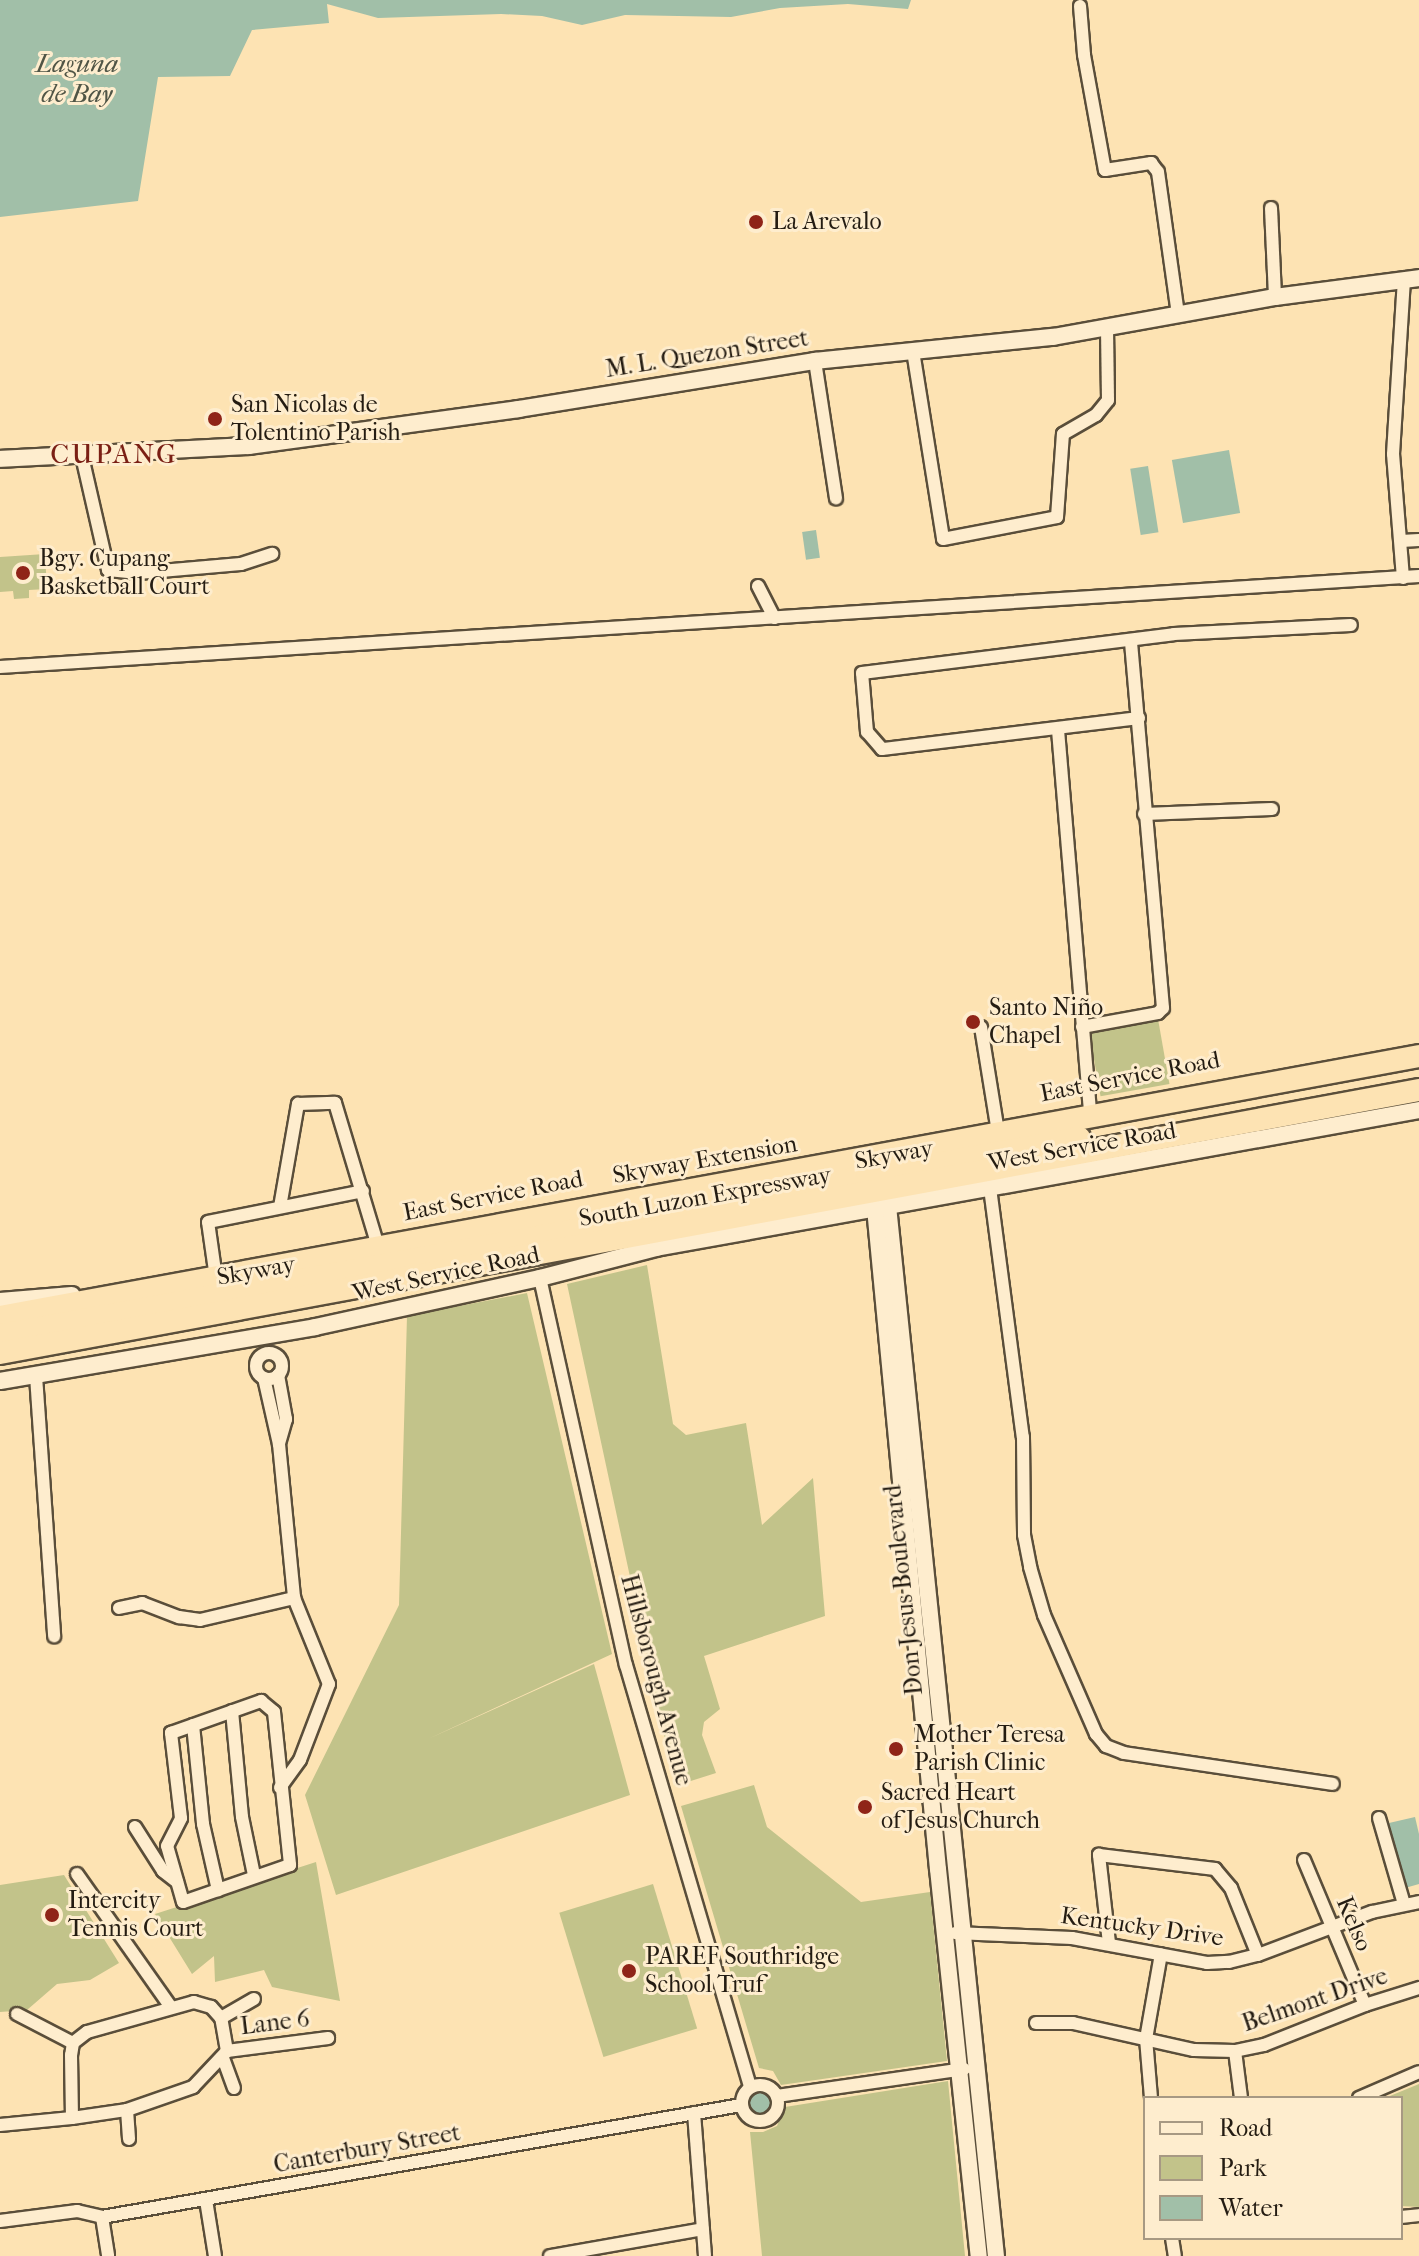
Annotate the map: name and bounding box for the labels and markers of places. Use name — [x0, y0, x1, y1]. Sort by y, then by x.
place label: La Arevalo — [772, 208, 882, 236]
marker: La Arevalo — [747, 213, 765, 231]
place label: San Nicolas de Tolentino Parish — [231, 391, 401, 447]
marker: San Nicolas de Tolentino Parish — [206, 410, 224, 428]
place label: Bgy. Cupang Basketball Court — [39, 545, 210, 601]
marker: Bgy. Cupang Basketball Court — [14, 564, 32, 582]
place label: Santo Niño Chapel — [989, 994, 1103, 1050]
marker: Santo Niño Chapel — [964, 1013, 982, 1031]
place label: Mother Teresa Parish Clinic — [914, 1721, 1065, 1777]
marker: Mother Teresa Parish Clinic — [885, 1738, 907, 1760]
place label: Sacred Heart of Jesus Church — [881, 1779, 1040, 1835]
marker: Sacred Heart of Jesus Church — [856, 1798, 874, 1816]
place label: Intercity Tennis Court — [68, 1887, 204, 1943]
marker: Intercity Tennis Court — [43, 1906, 61, 1924]
place label: PAREF Southridge School Truf — [645, 1943, 839, 1999]
marker: PAREF Southridge School Truf — [620, 1962, 638, 1980]

